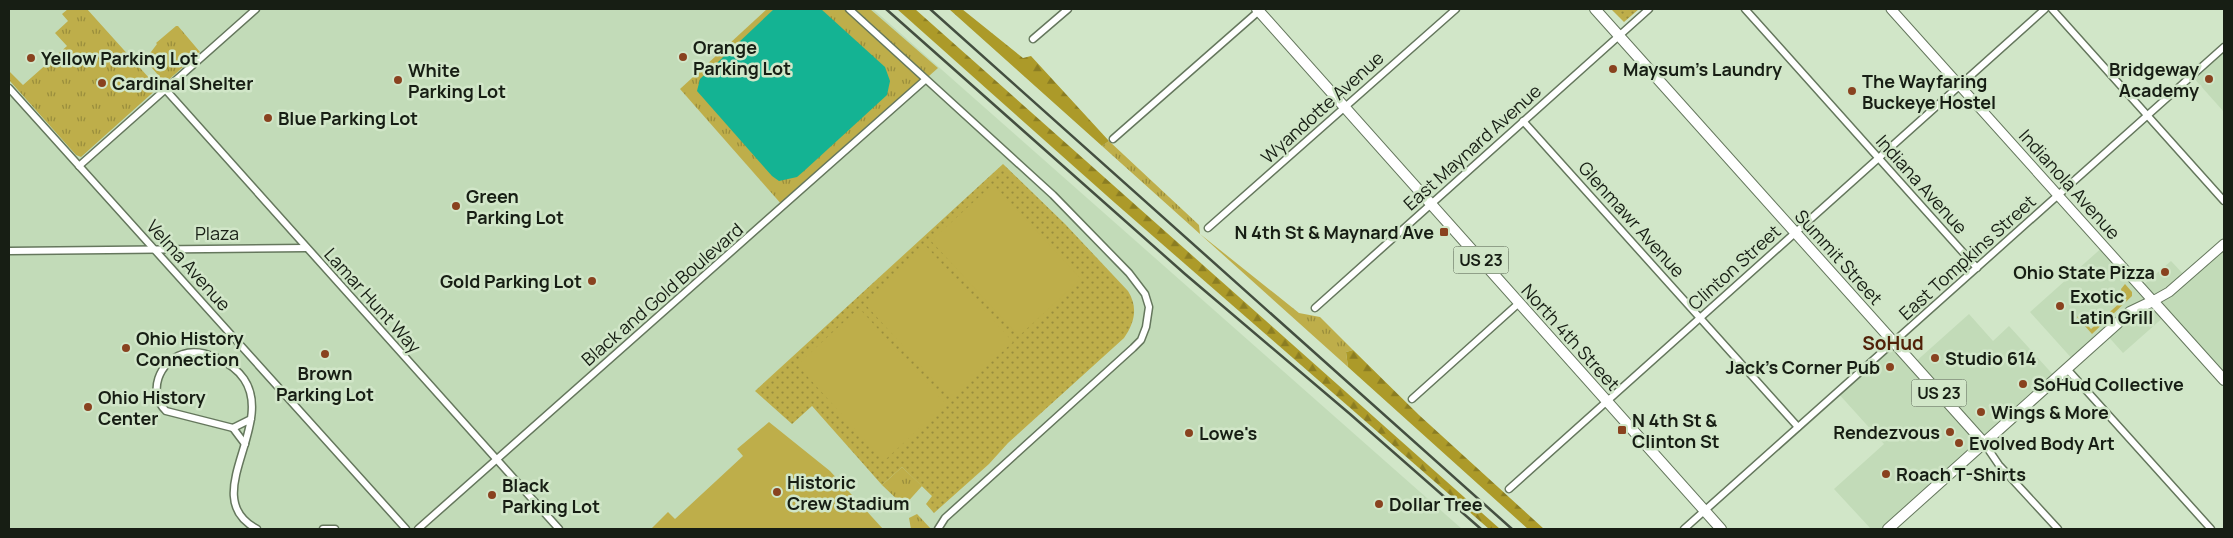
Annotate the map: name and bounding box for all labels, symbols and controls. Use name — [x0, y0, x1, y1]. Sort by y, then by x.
place label: Orange Parking Lot — [693, 35, 791, 80]
place label: Yellow Parking Lot — [41, 46, 198, 70]
street label: Wyandotte Avenue — [1256, 46, 1388, 168]
marker: Orange Parking Lot — [677, 51, 689, 63]
marker: Yellow Parking Lot — [25, 52, 37, 64]
place label: Maysum's Laundry — [1623, 57, 1782, 81]
place label: Bridgeway Academy — [2109, 57, 2199, 102]
place label: White Parking Lot — [408, 58, 506, 103]
marker: Maysum's Laundry — [1607, 63, 1619, 75]
place label: The Wayfaring Buckeye Hostel — [1862, 69, 1996, 114]
place label: Cardinal Shelter — [112, 71, 253, 95]
marker: Bridgeway Academy — [2203, 73, 2215, 85]
marker: White Parking Lot — [392, 74, 404, 86]
marker: Cardinal Shelter — [96, 77, 108, 89]
street label: East Maynard Avenue — [1398, 79, 1546, 215]
marker: The Wayfaring Buckeye Hostel — [1846, 85, 1858, 97]
place label: Blue Parking Lot — [278, 106, 418, 130]
marker: Blue Parking Lot — [262, 112, 274, 124]
street label: Indianola Avenue — [2014, 124, 2126, 244]
street label: Indiana Avenue — [1871, 129, 1973, 239]
street label: Glenmawr Avenue — [1573, 156, 1691, 282]
place label: Green Parking Lot — [466, 184, 564, 229]
street label: East Tompkins Street — [1894, 189, 2040, 325]
marker: Green Parking Lot — [450, 200, 462, 212]
street label: Summit Street — [1790, 204, 1888, 310]
street label: Velma Avenue — [142, 214, 236, 316]
street label: Black and Gold Boulevard — [576, 217, 748, 371]
street label: Clinton Street — [1683, 219, 1785, 315]
place label: N 4th St & Maynard Ave — [1235, 220, 1434, 244]
street label: Plaza — [195, 221, 239, 245]
marker: N 4th St & Maynard Ave — [1438, 226, 1450, 238]
street label: Lamar Hunt Way — [319, 242, 427, 358]
road number: US 23 — [1454, 246, 1508, 274]
place label: Ohio State Pizza — [2013, 260, 2155, 284]
marker: Ohio State Pizza — [2159, 266, 2171, 278]
place label: Gold Parking Lot — [440, 269, 582, 293]
marker: Gold Parking Lot — [586, 275, 598, 287]
street label: North 4th Street — [1517, 278, 1625, 396]
place label: Exotic Latin Grill — [2070, 284, 2153, 329]
marker: Exotic Latin Grill — [2054, 300, 2066, 312]
place label: Ohio History Connection — [136, 326, 244, 371]
district label: SoHud — [1862, 330, 1924, 356]
marker: Ohio History Connection — [120, 342, 132, 354]
place label: Studio 614 — [1945, 346, 2037, 370]
marker: Brown Parking Lot — [319, 348, 331, 360]
marker: Studio 614 — [1929, 352, 1941, 364]
place label: Jack's Corner Pub — [1725, 355, 1880, 379]
place label: Brown Parking Lot — [276, 361, 374, 406]
marker: Jack's Corner Pub — [1884, 361, 1896, 373]
place label: SoHud Collective — [2033, 372, 2184, 396]
marker: SoHud Collective — [2017, 378, 2029, 390]
road number: US 23 — [1912, 379, 1966, 406]
place label: Ohio History Center — [98, 385, 206, 430]
place label: Wings & More — [1991, 400, 2109, 424]
marker: Ohio History Center — [82, 401, 94, 413]
marker: Wings & More — [1975, 406, 1987, 418]
place label: N 4th St & Clinton St — [1632, 408, 1720, 453]
place label: Rendezvous — [1833, 420, 1940, 444]
place label: Lowe's — [1199, 421, 1258, 445]
marker: N 4th St & Clinton St — [1616, 424, 1628, 436]
marker: Rendezvous — [1944, 426, 1956, 438]
marker: Lowe's — [1183, 427, 1195, 439]
place label: Evolved Body Art — [1969, 431, 2115, 455]
marker: Evolved Body Art — [1953, 437, 1965, 449]
place label: Roach T-Shirts — [1896, 462, 2026, 486]
marker: Roach T-Shirts — [1880, 468, 1892, 480]
place label: Historic Crew Stadium — [787, 470, 909, 515]
place label: Black Parking Lot — [502, 473, 600, 518]
marker: Historic Crew Stadium — [771, 486, 783, 498]
marker: Black Parking Lot — [486, 489, 498, 501]
place label: Dollar Tree — [1389, 492, 1483, 516]
marker: Dollar Tree — [1373, 498, 1385, 510]

